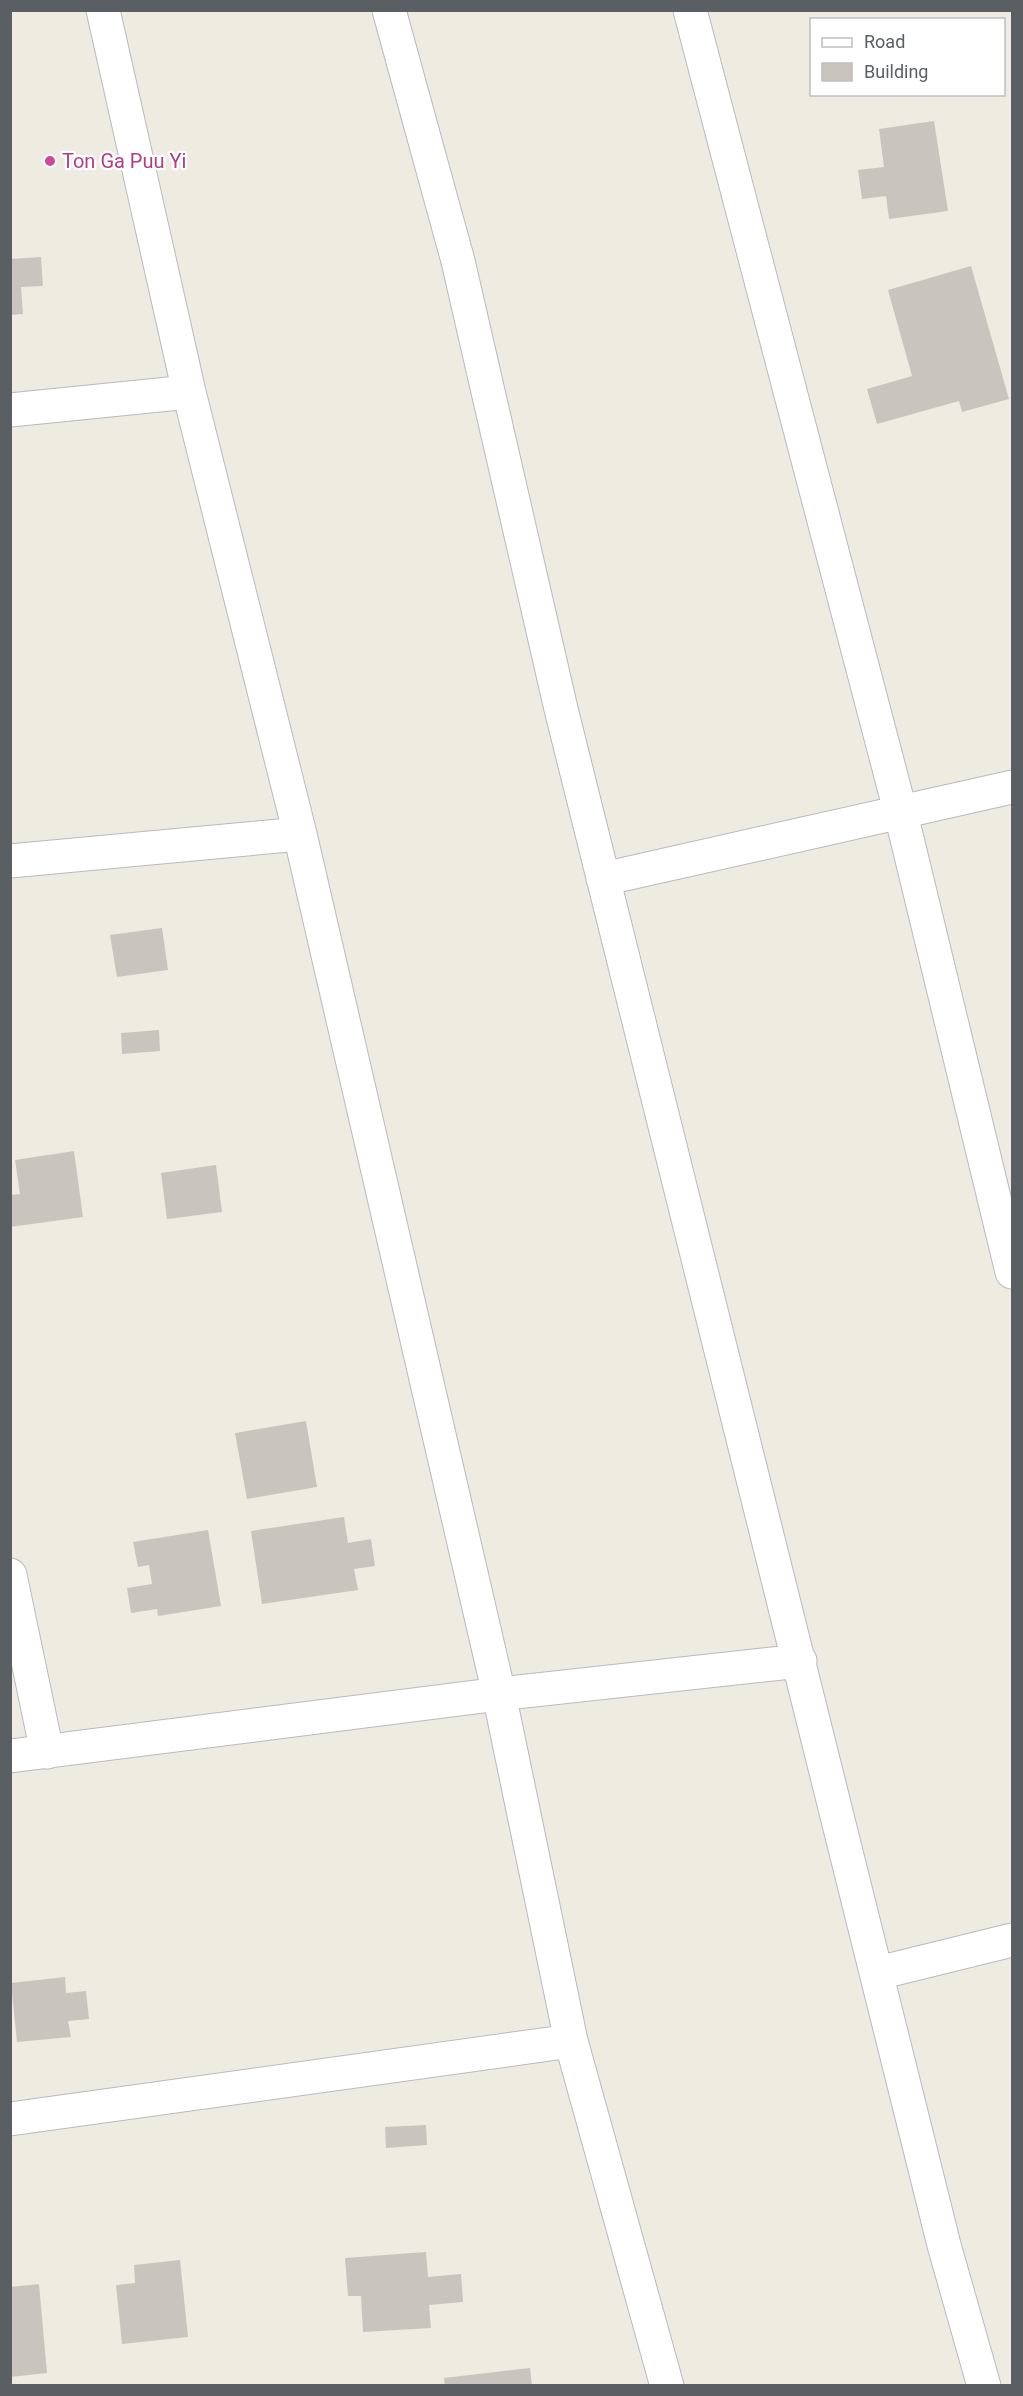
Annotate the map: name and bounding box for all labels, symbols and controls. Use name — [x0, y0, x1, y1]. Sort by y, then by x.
legend — [810, 18, 1005, 96]
text: Road — [864, 31, 905, 52]
text: Building — [864, 61, 928, 82]
place label: Ton Ga Puu Yi — [62, 149, 186, 173]
marker: Ton Ga Puu Yi — [43, 154, 57, 168]

